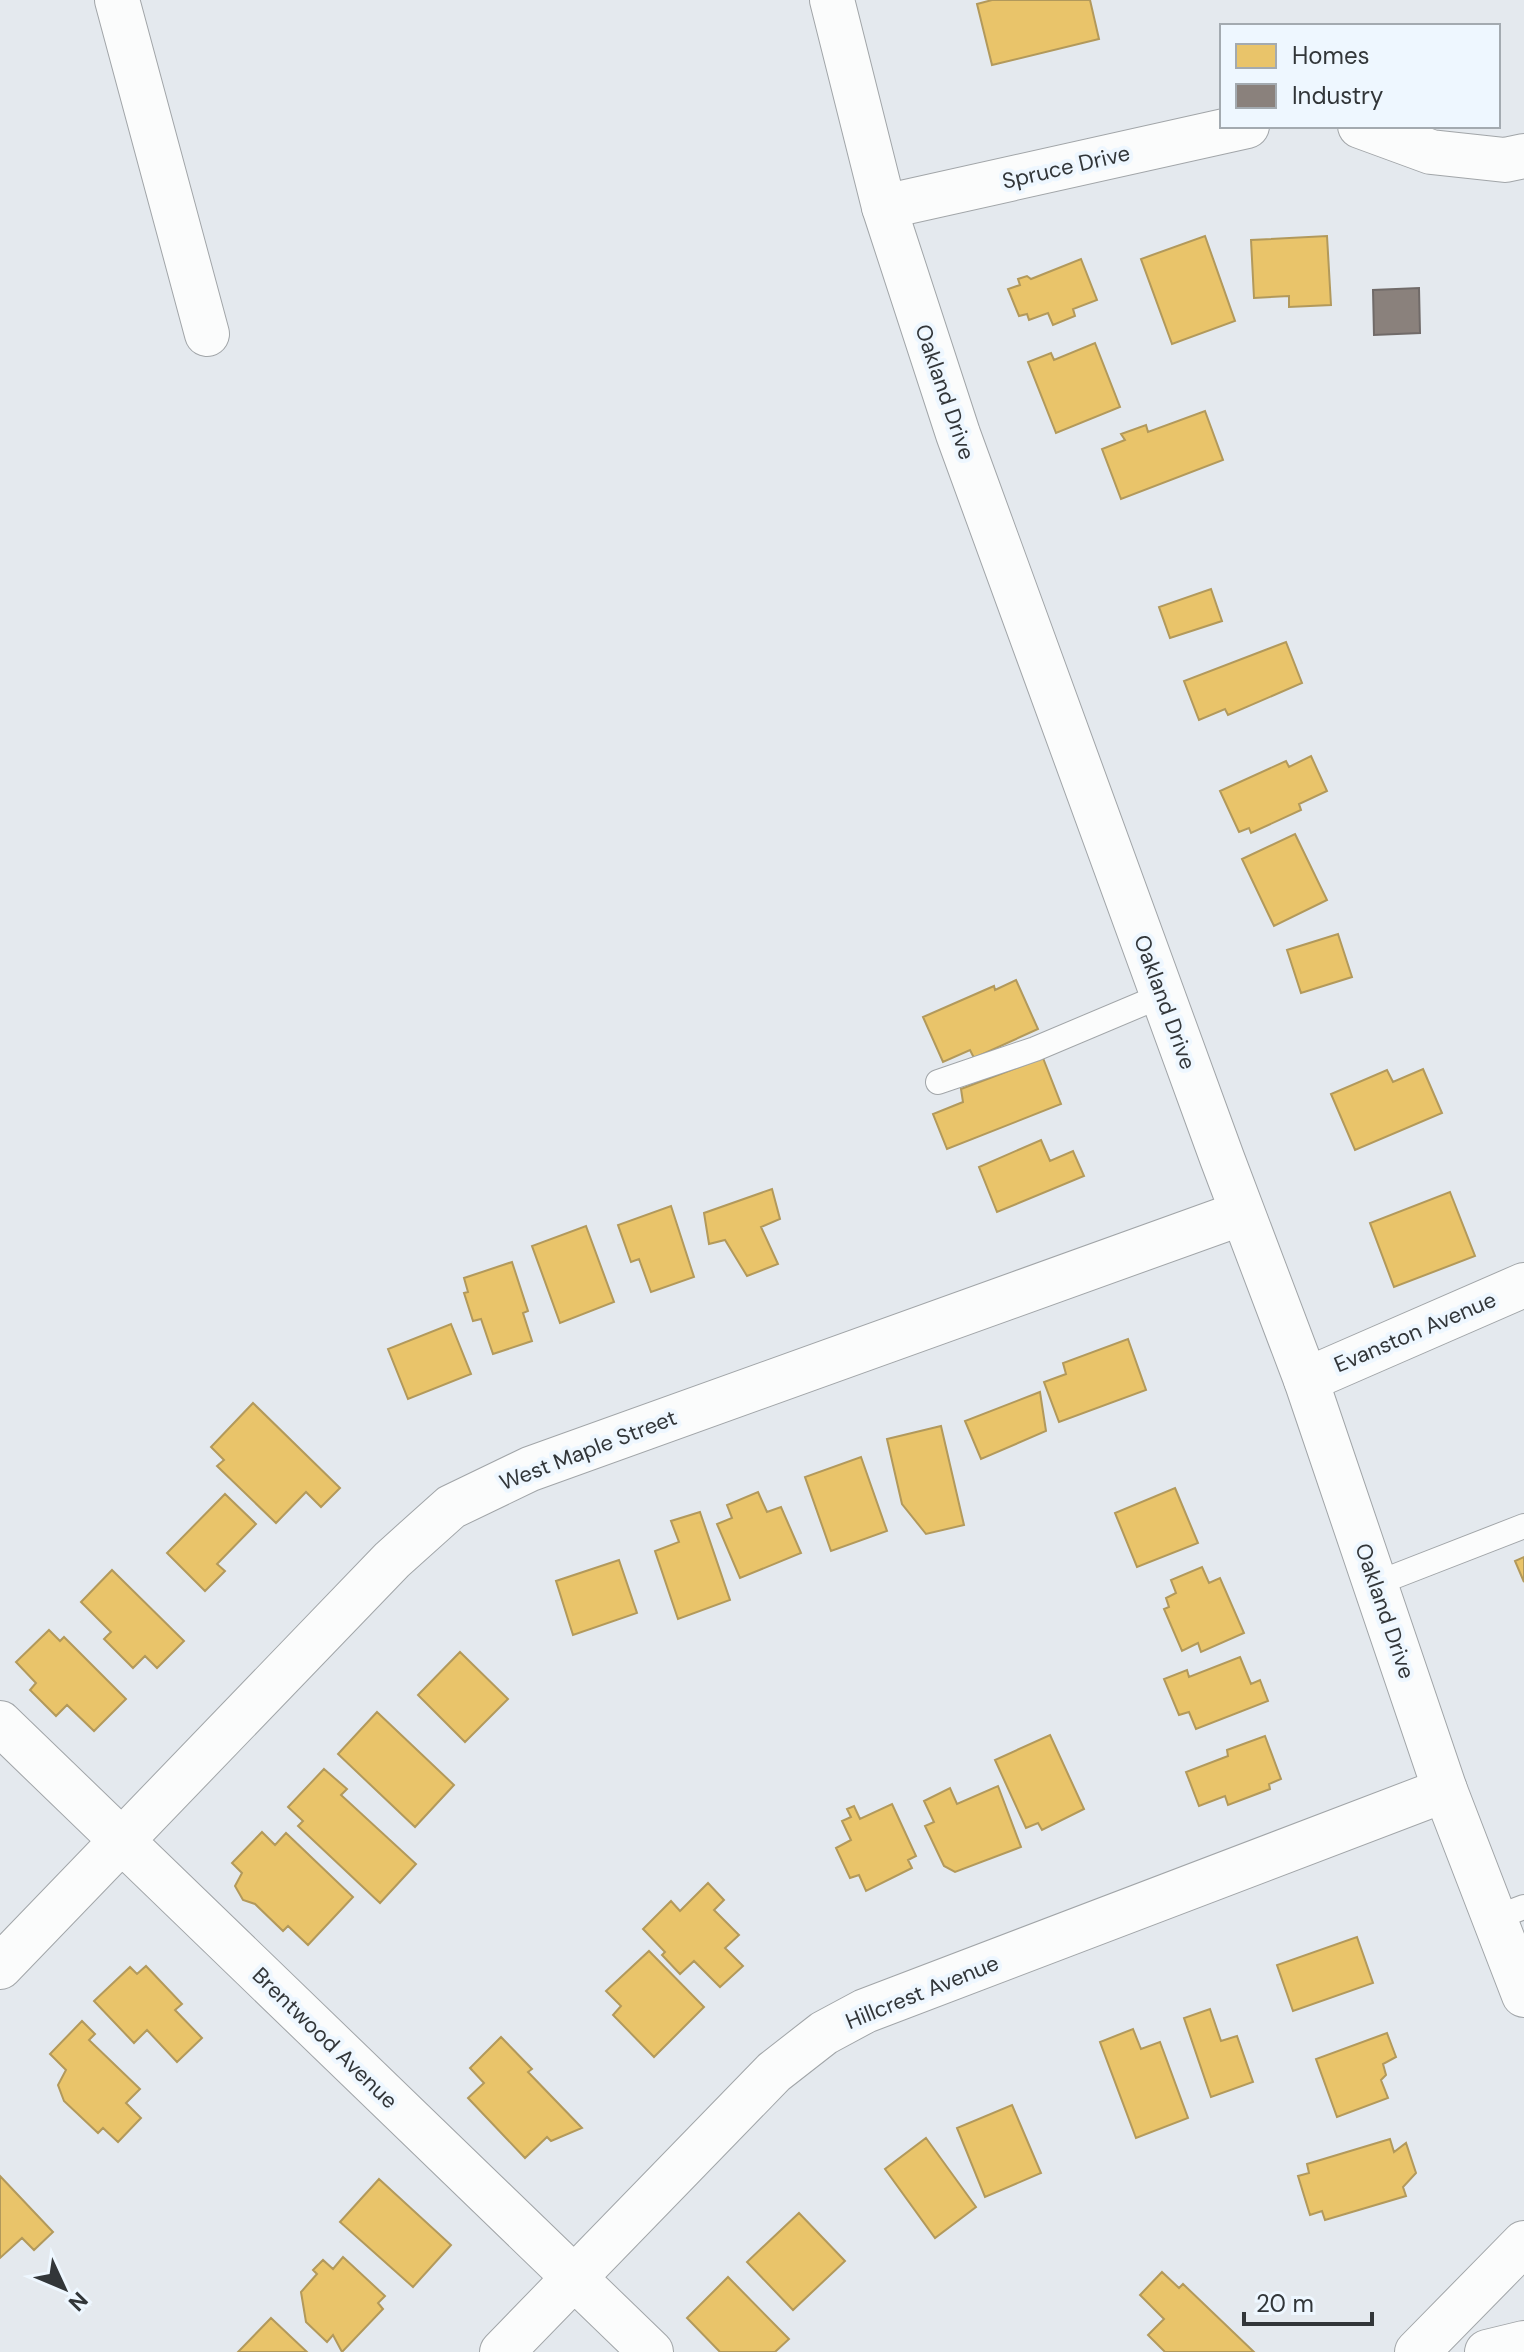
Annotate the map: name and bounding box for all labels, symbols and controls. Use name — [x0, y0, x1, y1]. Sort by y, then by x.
legend — [1220, 24, 1500, 128]
text: Homes — [1292, 40, 1370, 71]
text: Industry — [1292, 80, 1383, 111]
street label: Spruce Drive — [999, 138, 1133, 196]
street label: Oakland Drive — [908, 320, 982, 464]
street label: Oakland Drive — [1127, 931, 1203, 1073]
street label: Evanston Avenue — [1330, 1285, 1500, 1379]
street label: West Maple Street — [495, 1403, 681, 1497]
street label: Oakland Drive — [1348, 1539, 1422, 1683]
street label: Hillcrest Avenue — [841, 1948, 1003, 2036]
street label: Brentwood Avenue — [246, 1961, 404, 2115]
north arrow — [24, 2248, 104, 2328]
scale bar — [1244, 2276, 1372, 2326]
text: N — [62, 2286, 94, 2317]
text: 20 m — [1256, 2288, 1314, 2319]

